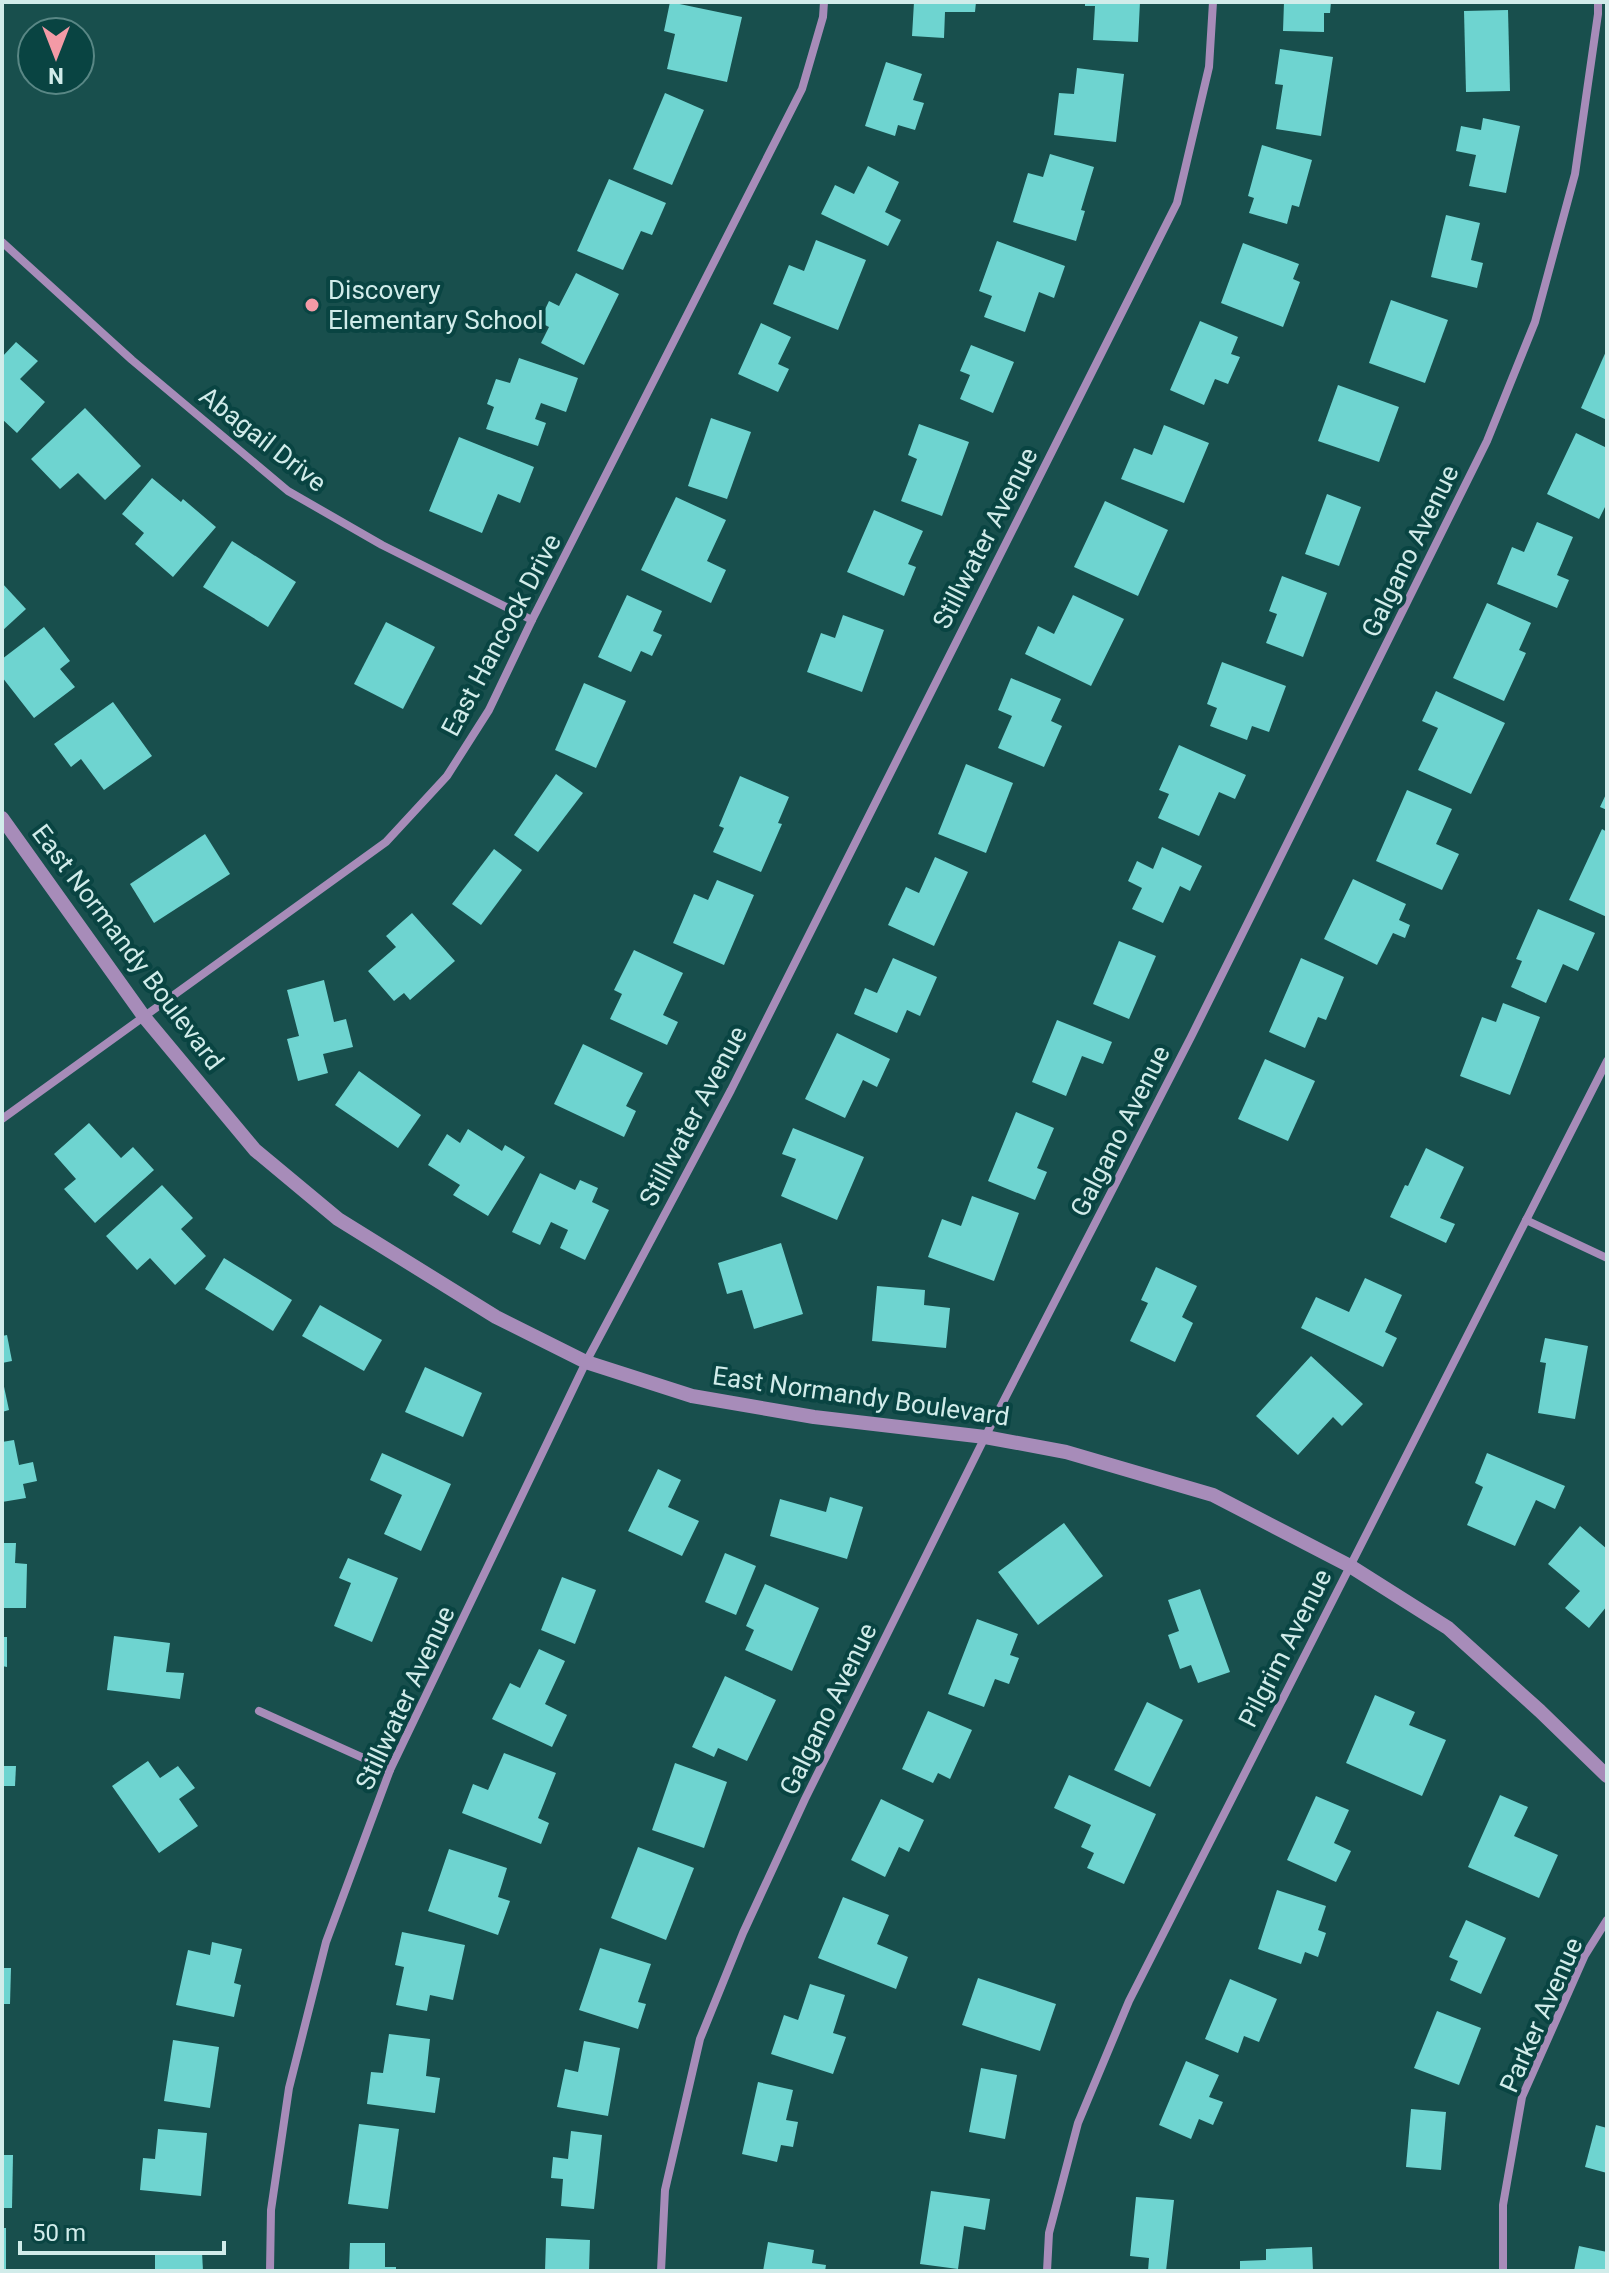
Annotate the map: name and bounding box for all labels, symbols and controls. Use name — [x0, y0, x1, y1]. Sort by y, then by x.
north arrow — [16, 16, 96, 96]
text: N — [48, 63, 64, 88]
place label: Discovery Elementary School — [328, 275, 544, 335]
marker: Discovery Elementary School — [303, 296, 321, 314]
street label: Abagail Drive — [194, 380, 332, 498]
street label: Stillwater Avenue — [926, 442, 1044, 634]
street label: Galgano Avenue — [1355, 460, 1465, 642]
street label: East Hancock Drive — [435, 529, 567, 741]
street label: East Normandy Boulevard — [26, 818, 230, 1076]
street label: Stillwater Avenue — [633, 1021, 753, 1211]
street label: Galgano Avenue — [1064, 1041, 1176, 1221]
street label: East Normandy Boulevard — [711, 1360, 1011, 1432]
street label: Pilgrim Avenue — [1232, 1564, 1338, 1732]
street label: Stillwater Avenue — [349, 1601, 461, 1795]
street label: Galgano Avenue — [773, 1618, 883, 1800]
street label: Parker Avenue — [1493, 1933, 1589, 2097]
scale bar — [20, 2205, 224, 2255]
text: 50 m — [32, 2219, 86, 2247]

